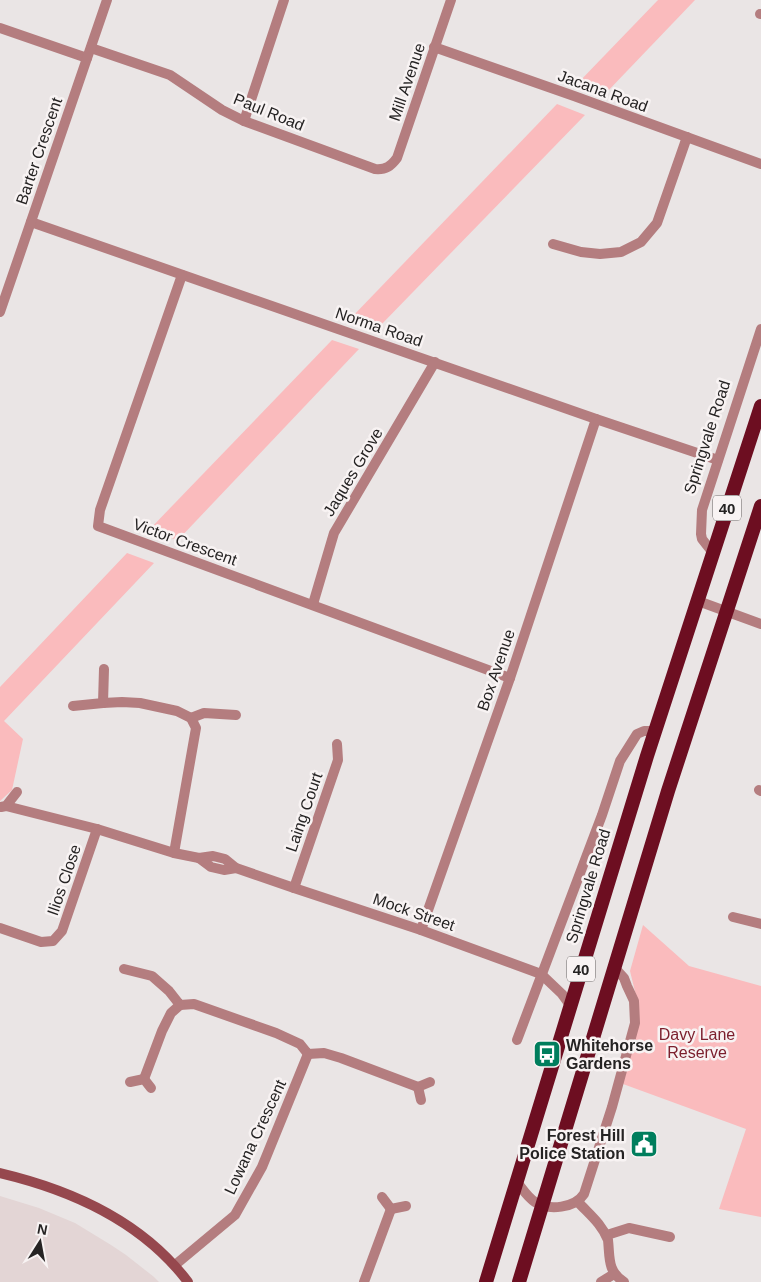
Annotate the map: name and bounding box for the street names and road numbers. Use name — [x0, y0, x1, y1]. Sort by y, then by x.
street label: Mill Avenue — [386, 41, 428, 123]
street label: Jacana Road — [556, 67, 650, 115]
street label: Paul Road — [231, 90, 307, 134]
street label: Barter Crescent — [13, 95, 65, 207]
street label: Norma Road — [333, 304, 425, 350]
street label: Springvale Road — [681, 378, 733, 496]
street label: Jaques Grove — [320, 425, 386, 519]
road number: 40 — [713, 496, 741, 520]
street label: Victor Crescent — [131, 515, 240, 569]
street label: Box Avenue — [474, 627, 518, 713]
street label: Laing Court — [282, 770, 326, 854]
street label: Springvale Road — [563, 827, 613, 945]
street label: Ilios Close — [44, 842, 84, 918]
street label: Mock Street — [371, 890, 458, 934]
road number: 40 — [567, 956, 595, 982]
street label: Lowana Crescent — [221, 1076, 289, 1197]

